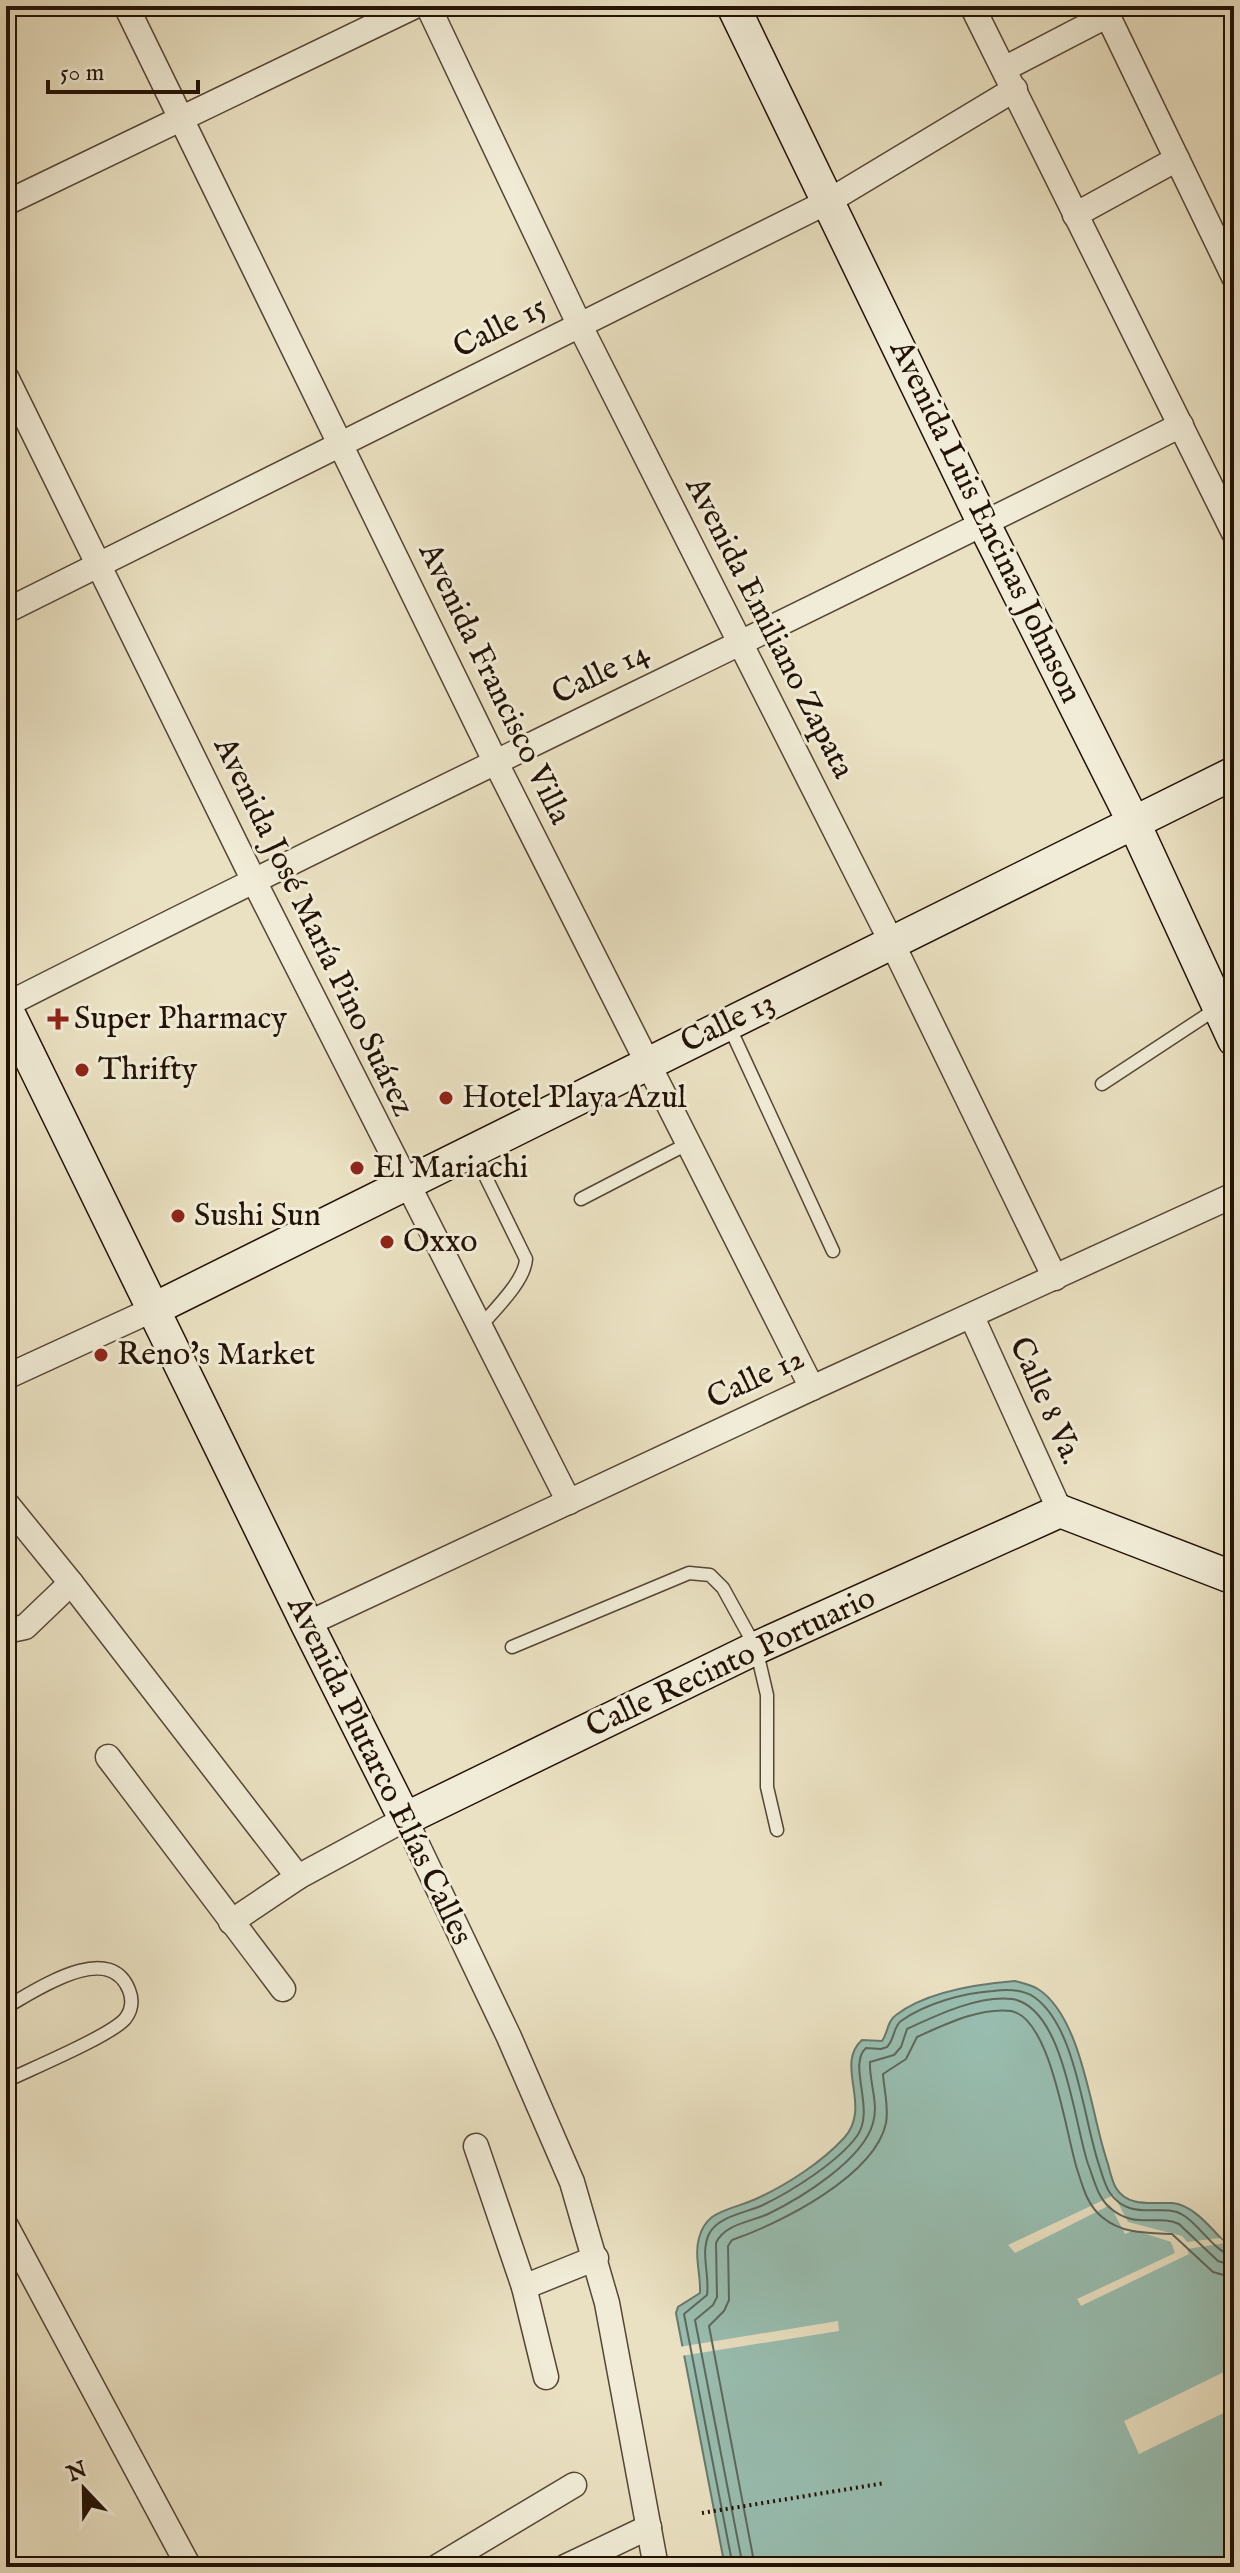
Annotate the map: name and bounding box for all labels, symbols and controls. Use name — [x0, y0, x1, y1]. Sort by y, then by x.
scale bar — [48, 44, 198, 94]
text: 50 m — [60, 58, 104, 89]
street label: Calle 15 — [446, 287, 554, 369]
street label: Avenida Luis Encinas Johnson — [879, 333, 1091, 710]
street label: Avenida Emiliano Zapata — [675, 469, 863, 786]
street label: Avenida Francisco Villa — [408, 536, 580, 832]
street label: Calle 14 — [546, 633, 657, 715]
street label: Avenida José María Pino Suárez — [203, 730, 423, 1123]
street label: Calle 13 — [674, 983, 782, 1063]
place label: Super Pharmacy — [74, 999, 287, 1040]
marker: Super Pharmacy — [49, 1010, 67, 1028]
place label: Thrifty — [98, 1050, 197, 1091]
marker: Thrifty — [73, 1061, 91, 1079]
place label: Hotel Playa Azul — [462, 1078, 687, 1119]
marker: Hotel Playa Azul — [437, 1089, 455, 1107]
place label: El Mariachi — [373, 1148, 528, 1189]
marker: El Mariachi — [348, 1159, 366, 1177]
place label: Sushi Sun — [194, 1196, 321, 1237]
marker: Sushi Sun — [169, 1207, 187, 1225]
place label: Oxxo — [403, 1222, 478, 1263]
marker: Oxxo — [378, 1233, 396, 1251]
street label: Calle 8 Va. — [999, 1331, 1091, 1471]
place label: Reno's Market — [117, 1335, 315, 1376]
street label: Calle 12 — [701, 1339, 811, 1419]
marker: Reno's Market — [92, 1346, 110, 1364]
street label: Calle Recinto Portuario — [580, 1578, 882, 1748]
street label: Avenida Plutarco Elías Calles — [276, 1589, 481, 1952]
north arrow — [44, 2449, 124, 2529]
text: N — [62, 2456, 91, 2489]

